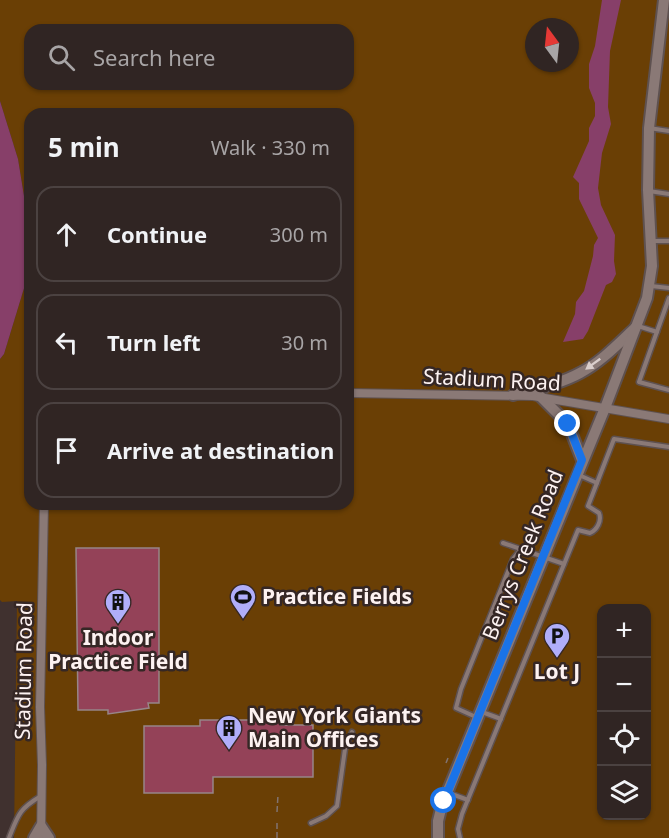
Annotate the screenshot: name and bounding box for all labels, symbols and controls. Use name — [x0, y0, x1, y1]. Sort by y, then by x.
north arrow — [525, 18, 579, 72]
search box — [24, 24, 354, 90]
icon: search — [45, 41, 78, 74]
text: Search here — [93, 42, 215, 72]
text: 5 min — [48, 129, 120, 165]
text: Walk · 330 m — [211, 134, 330, 161]
icon: ahead — [50, 218, 83, 251]
text: Continue — [107, 219, 207, 249]
text: 300 m — [270, 221, 328, 248]
icon: left — [50, 326, 83, 359]
text: Turn left — [107, 327, 201, 357]
text: 30 m — [281, 329, 328, 356]
one-way arrow — [586, 358, 602, 370]
street label: Stadium Road — [423, 361, 562, 397]
route end — [554, 410, 580, 436]
icon: arrive — [50, 434, 83, 467]
text: Arrive at destination — [107, 435, 334, 465]
street label: Berrys Creek Road — [475, 465, 569, 644]
sports icon: Practice Fields — [228, 582, 258, 620]
place label: Practice Fields — [262, 582, 412, 610]
building icon: Indoor Practice Field — [103, 587, 133, 625]
street label: Stadium Road — [8, 602, 38, 740]
map controls — [597, 604, 651, 820]
button: + — [597, 604, 651, 658]
parking icon: Lot J — [542, 621, 572, 659]
place label: Indoor Practice Field — [48, 623, 188, 675]
place label: Lot J — [534, 657, 580, 685]
button: − — [597, 658, 651, 712]
place label: New York Giants Main Offices — [248, 701, 421, 753]
button: locate — [597, 712, 651, 766]
building icon: New York Giants Main Offices — [214, 713, 244, 751]
button: layers — [597, 766, 651, 820]
route start — [430, 787, 456, 813]

